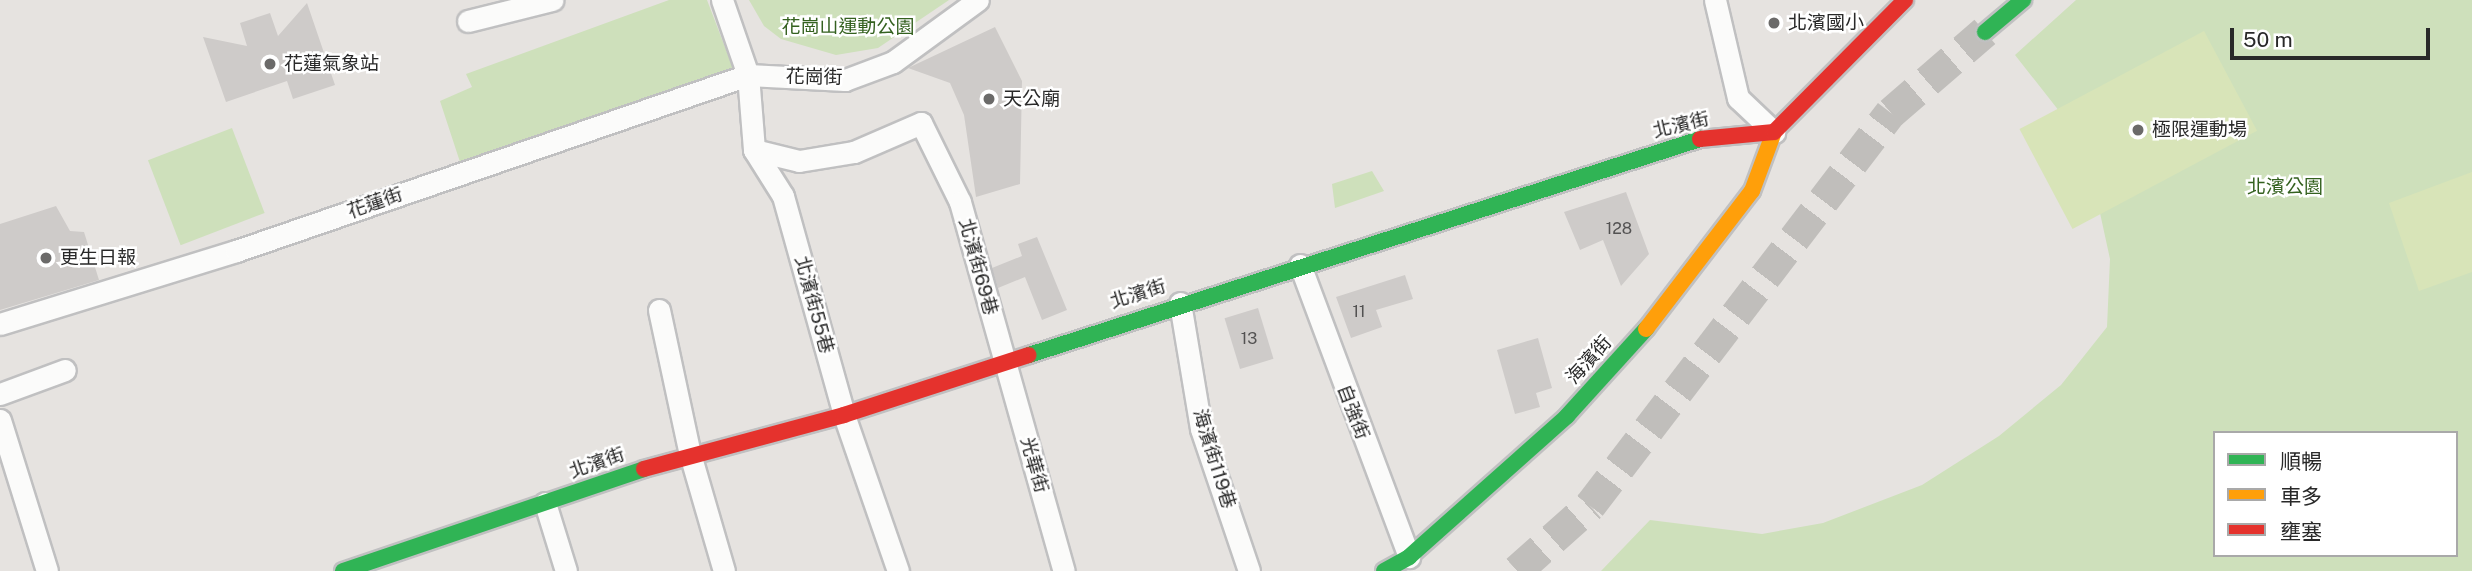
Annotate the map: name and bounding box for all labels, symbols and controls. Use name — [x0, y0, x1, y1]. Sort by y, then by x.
place label: 北濱國小 — [1788, 12, 1864, 34]
scale bar — [2234, 14, 2434, 58]
marker: 北濱國小 — [1766, 15, 1782, 31]
park label: 花崗山運動公園 — [782, 16, 914, 38]
text: 50 m — [2243, 27, 2293, 52]
place label: 花蓮氣象站 — [284, 53, 379, 75]
marker: 花蓮氣象站 — [262, 56, 278, 72]
street label: 花崗街 — [785, 65, 843, 89]
place label: 天公廟 — [1003, 88, 1060, 110]
marker: 天公廟 — [981, 91, 997, 107]
street label: 北濱街 — [1651, 107, 1711, 143]
place label: 極限運動場 — [2152, 119, 2247, 141]
marker: 極限運動場 — [2130, 122, 2146, 138]
park label: 北濱公園 — [2247, 176, 2323, 198]
street label: 花蓮街 — [344, 183, 406, 223]
street label: 北濱街69巷 — [954, 216, 1002, 318]
house number: 128 — [1606, 219, 1632, 239]
place label: 更生日報 — [60, 247, 136, 269]
marker: 更生日報 — [38, 250, 54, 266]
street label: 北濱街55巷 — [790, 254, 838, 356]
street label: 北濱街 — [1107, 275, 1169, 313]
house number: 11 — [1352, 302, 1366, 322]
house number: 13 — [1241, 329, 1257, 349]
street label: 海濱街 — [1561, 331, 1617, 389]
street label: 自強街 — [1332, 381, 1374, 443]
street label: 海濱街119巷 — [1188, 406, 1240, 512]
legend — [2213, 431, 2458, 557]
street label: 光華街 — [1015, 434, 1053, 496]
street label: 北濱街 — [566, 443, 628, 483]
text: 順暢 — [2280, 449, 2322, 474]
text: 車多 — [2280, 484, 2322, 509]
text: 壅塞 — [2280, 519, 2322, 544]

